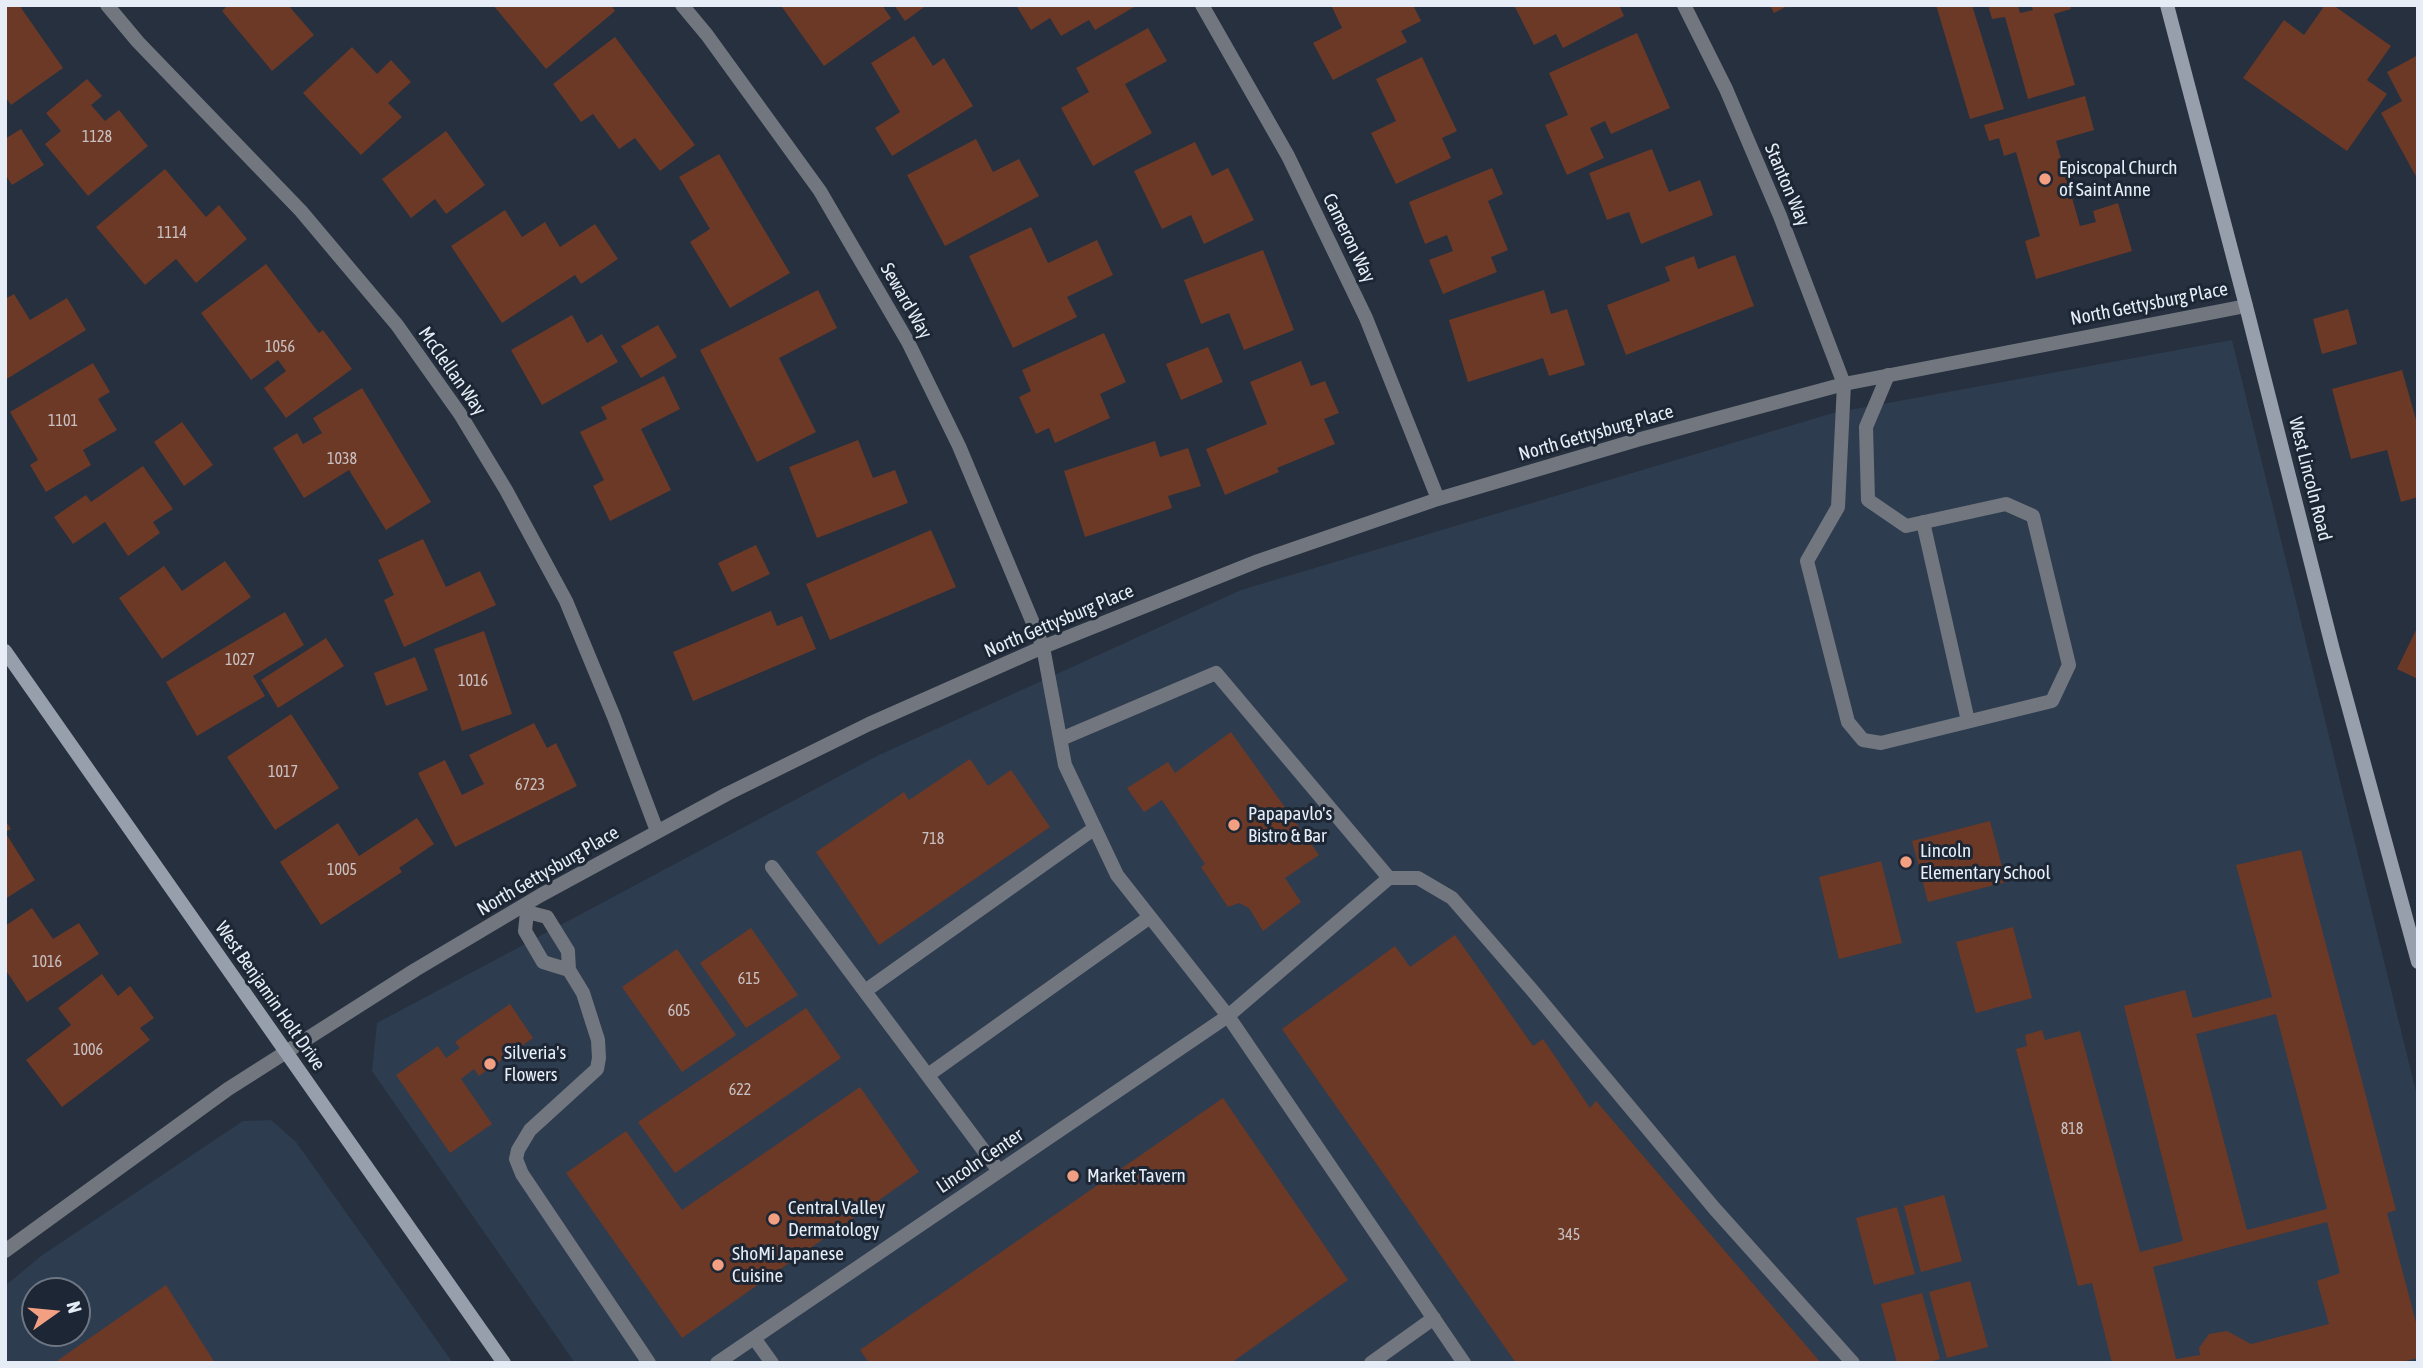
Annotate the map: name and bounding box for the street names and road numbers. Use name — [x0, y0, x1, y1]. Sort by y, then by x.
street label: Stanton Way — [1759, 140, 1815, 230]
street label: Cameron Way — [1318, 190, 1380, 286]
street label: Seward Way — [875, 259, 937, 343]
street label: North Gettysburg Place — [2068, 278, 2230, 330]
street label: McClellan Way — [413, 323, 491, 419]
street label: North Gettysburg Place — [1516, 400, 1676, 466]
street label: West Lincoln Road — [2284, 415, 2336, 543]
street label: North Gettysburg Place — [981, 579, 1137, 663]
street label: North Gettysburg Place — [473, 821, 623, 921]
street label: West Benjamin Holt Drive — [210, 917, 330, 1075]
street label: Lincoln Center — [932, 1124, 1028, 1198]

